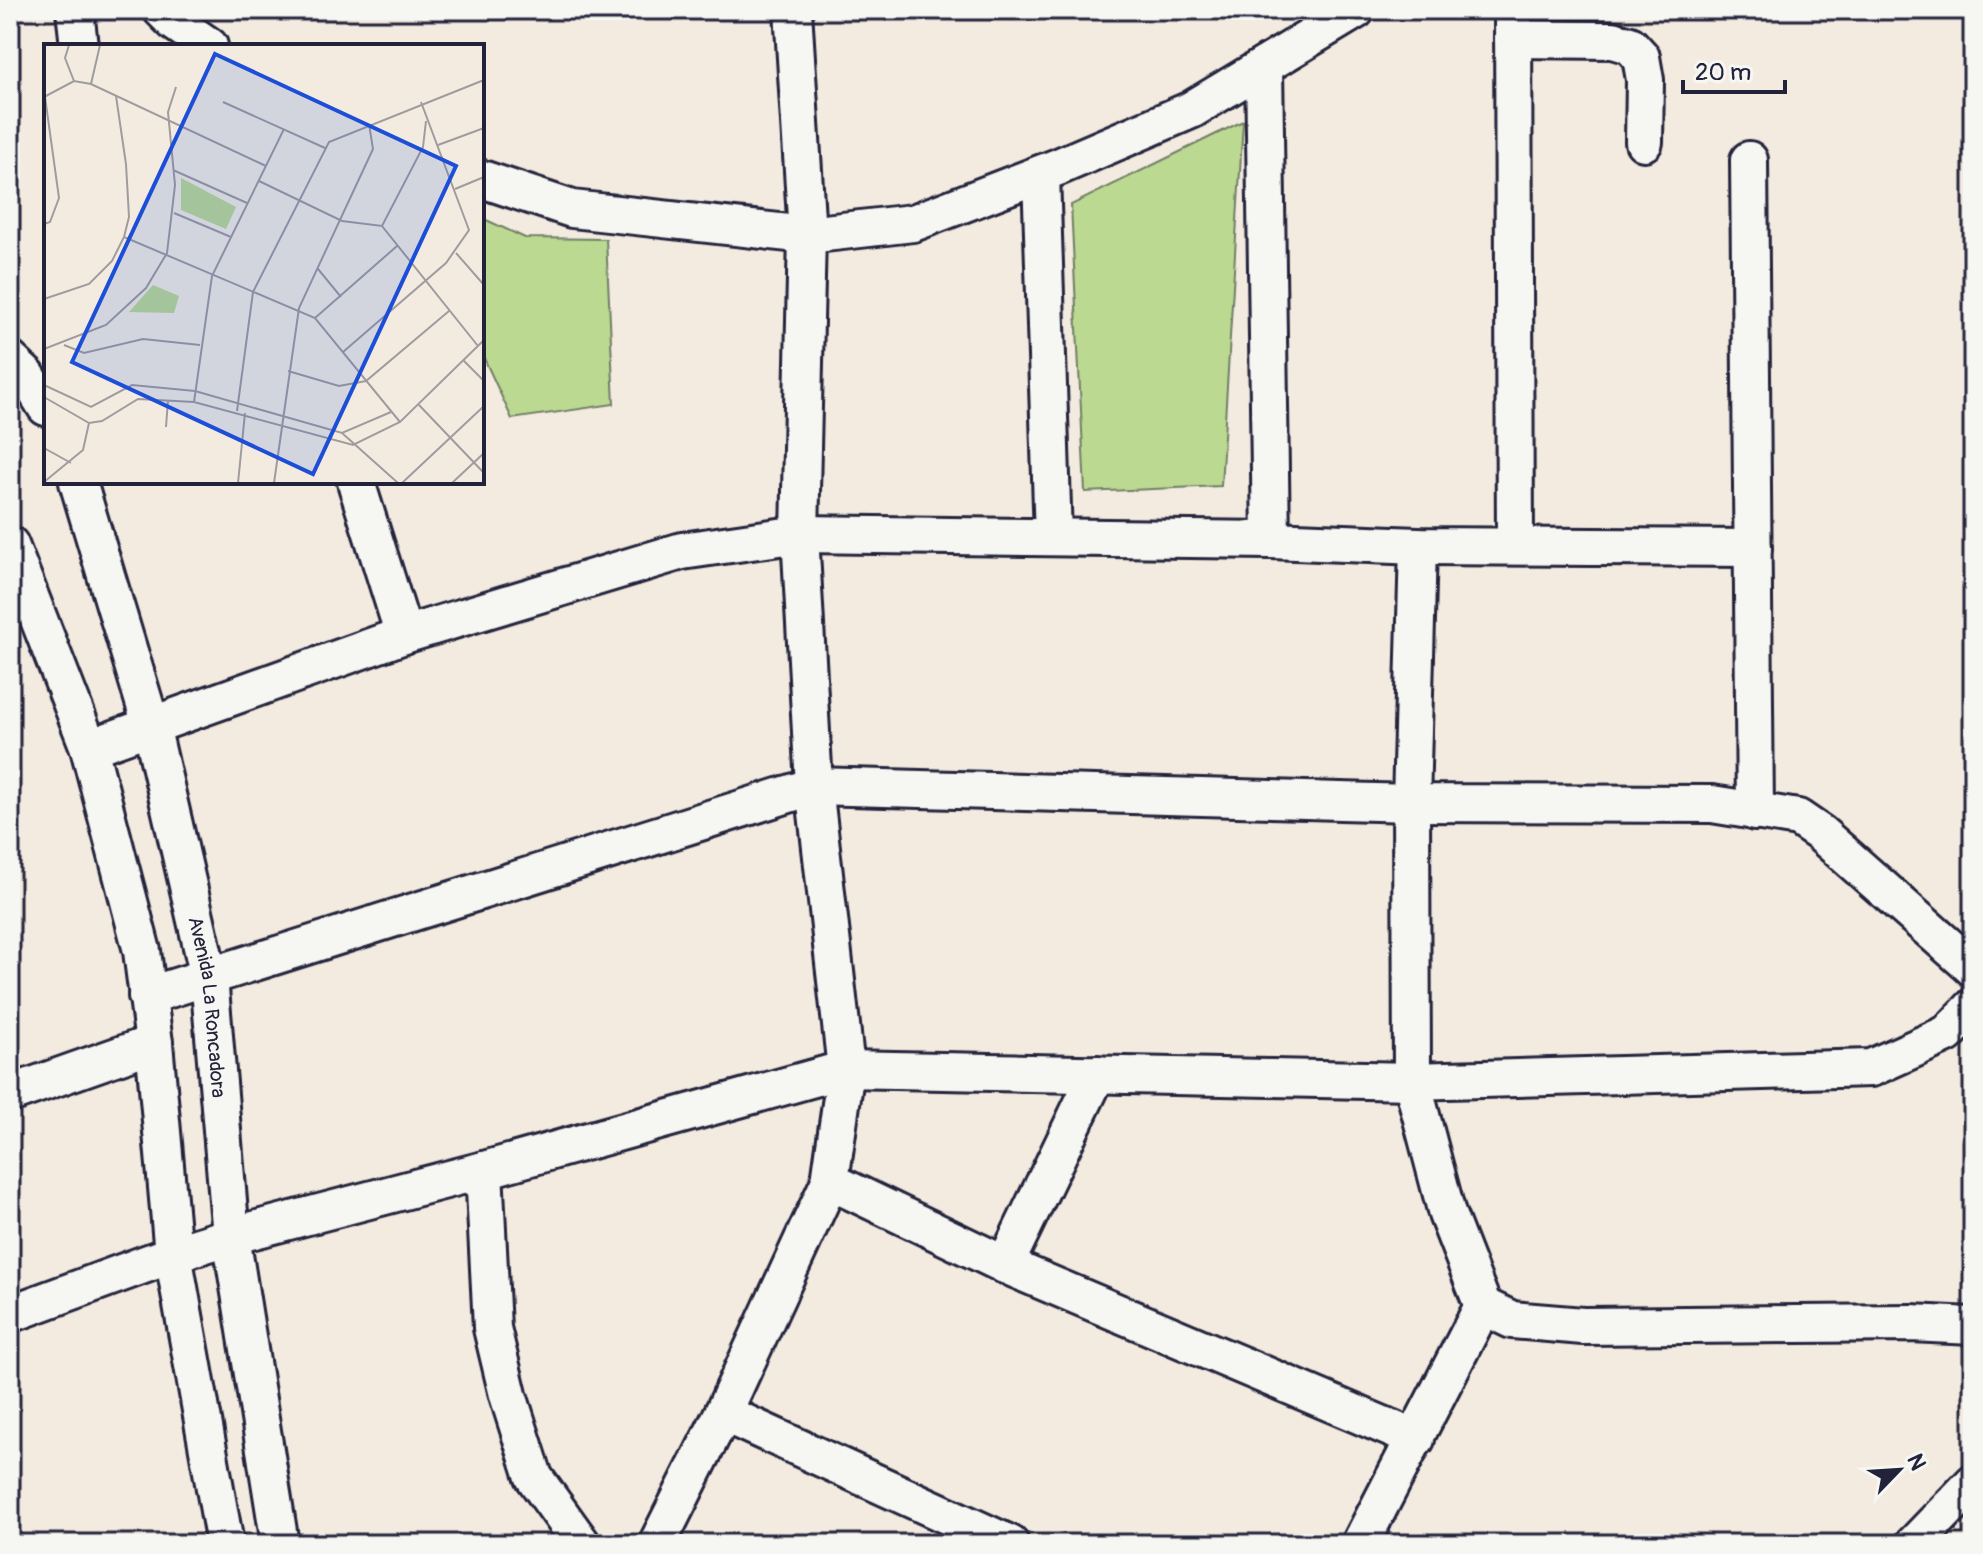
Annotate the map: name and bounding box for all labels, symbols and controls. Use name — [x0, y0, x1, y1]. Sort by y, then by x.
inset map — [44, 44, 484, 484]
scale bar — [1683, 44, 1785, 94]
text: 20 m — [1695, 58, 1751, 87]
street label: Avenida La Roncadora — [183, 914, 232, 1099]
north arrow — [1859, 1430, 1939, 1510]
text: N — [1900, 1449, 1932, 1475]

